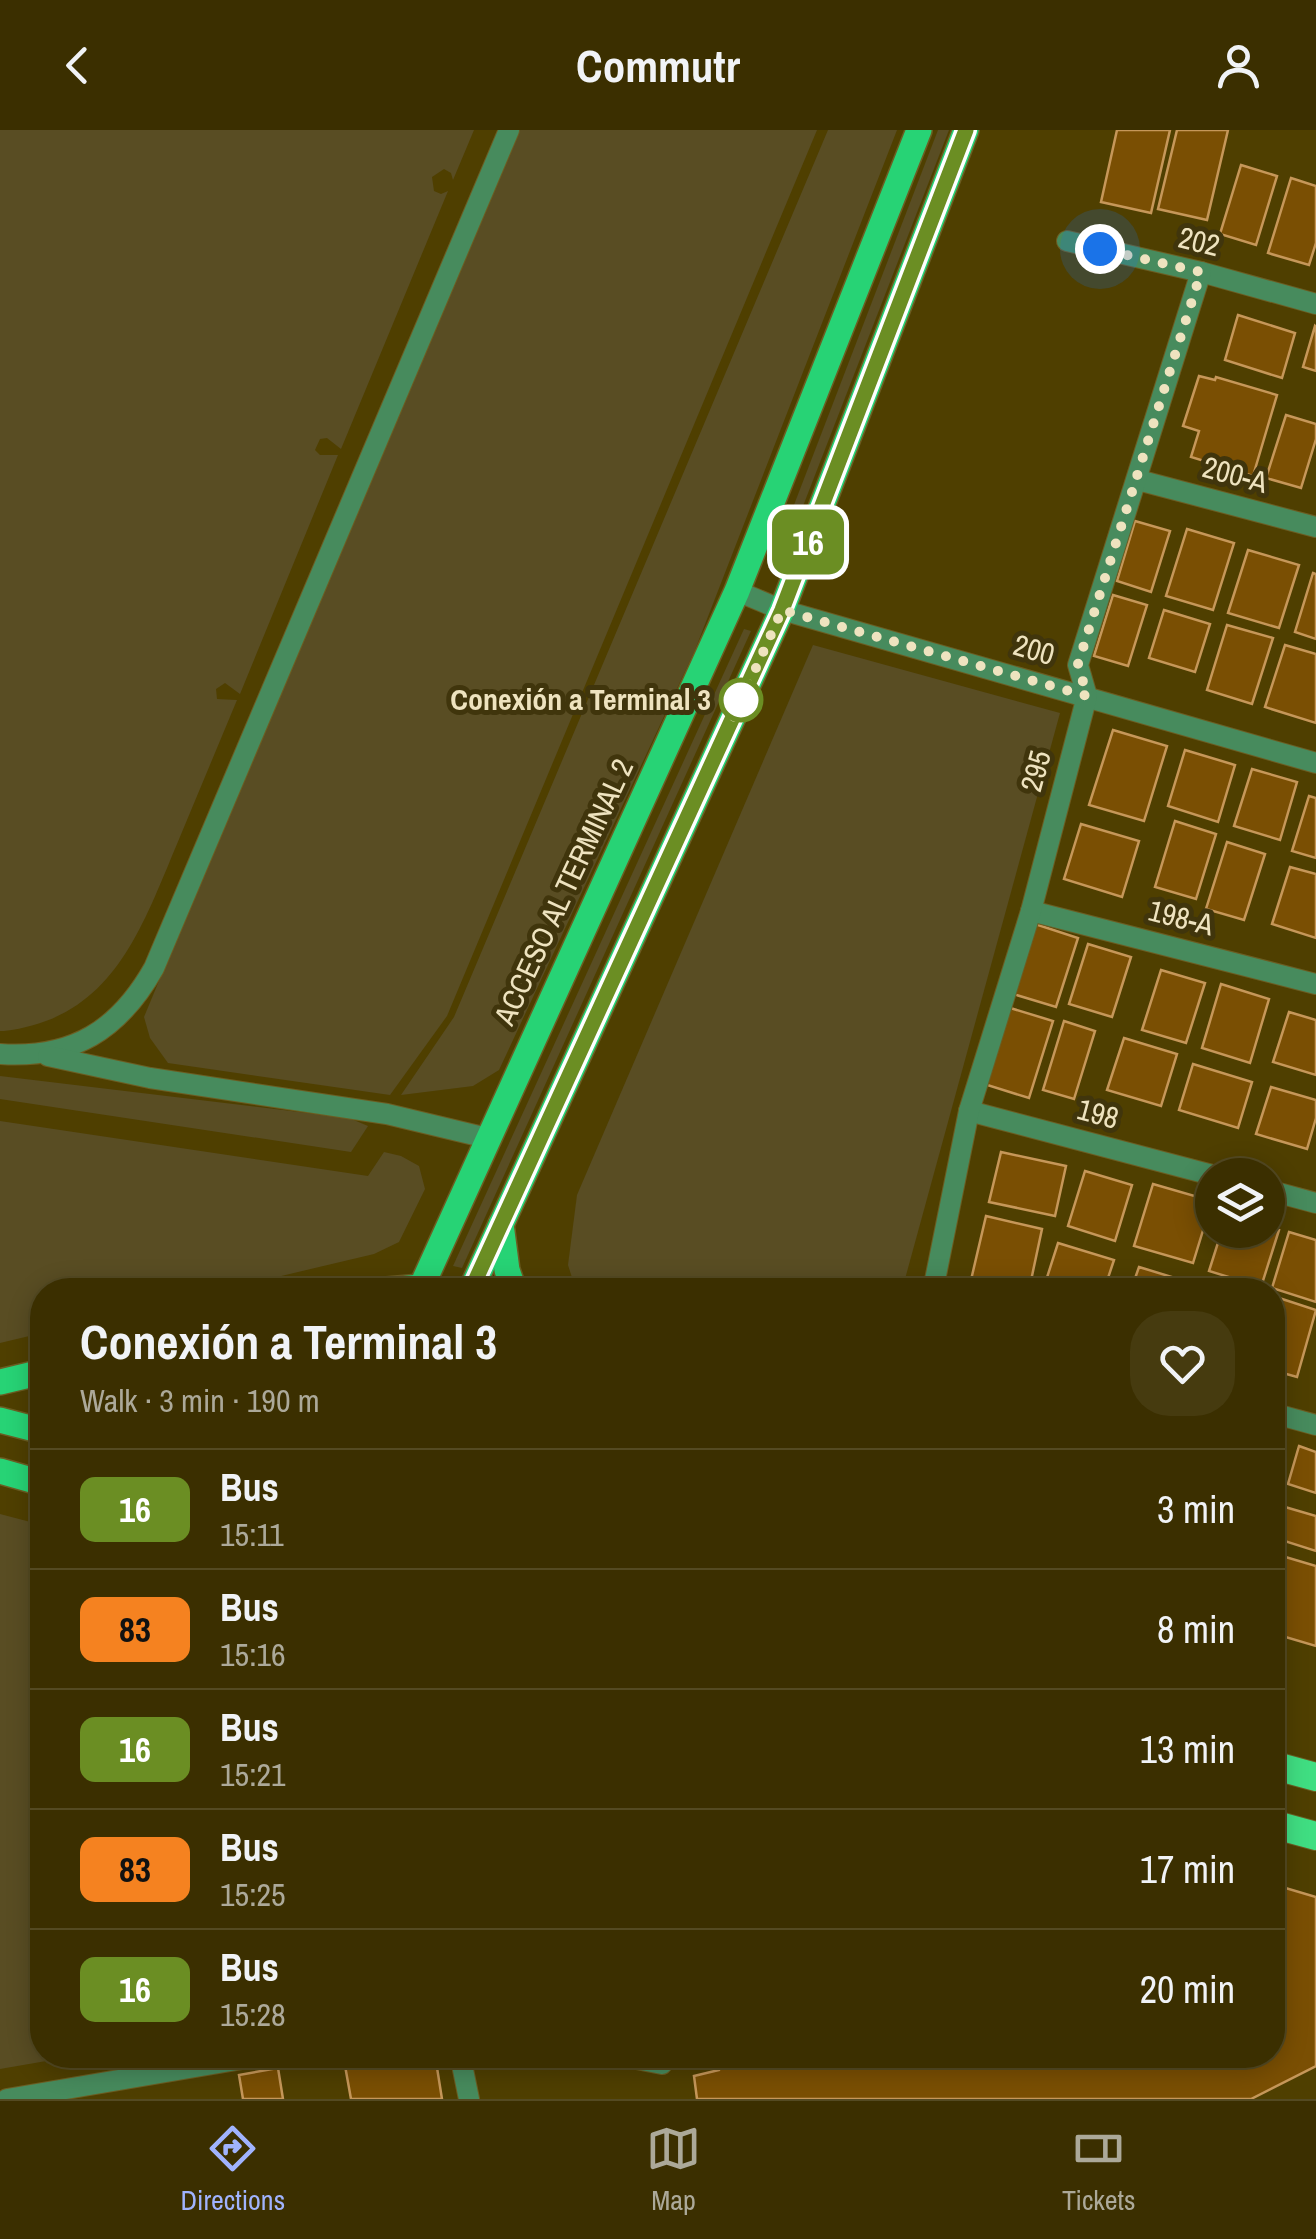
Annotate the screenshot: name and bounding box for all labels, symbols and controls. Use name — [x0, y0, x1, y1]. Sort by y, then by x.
text: Commutr — [576, 35, 740, 96]
icon: back — [50, 38, 105, 93]
icon: person — [1211, 38, 1266, 93]
street label: 202 — [1174, 217, 1224, 265]
your location — [1075, 224, 1125, 274]
street label: 200-A — [1198, 446, 1273, 502]
line badge: 16 — [763, 510, 853, 574]
text: 16 — [792, 519, 824, 566]
street label: 200 — [1009, 624, 1060, 674]
place label: Conexión a Terminal 3 — [450, 679, 711, 719]
marker: Conexión a Terminal 3 — [720, 679, 762, 721]
street label: 295 — [1010, 746, 1060, 796]
street label: ACCESO AL TERMINAL 2 — [483, 752, 642, 1032]
street label: 198-A — [1145, 890, 1218, 945]
street label: 198 — [1073, 1088, 1123, 1138]
map controls — [1195, 1158, 1285, 1248]
button: layers — [1195, 1158, 1285, 1248]
text: Conexión a Terminal 3 — [80, 1309, 497, 1374]
button: heart — [1130, 1311, 1235, 1416]
text: Walk · 3 min · 190 m — [80, 1379, 320, 1422]
text: Bus — [220, 1462, 279, 1513]
text: 3 min — [1157, 1484, 1235, 1535]
text: 16 — [119, 1486, 151, 1533]
text: 15:11 — [220, 1513, 284, 1556]
text: Bus — [220, 1582, 279, 1633]
text: 8 min — [1157, 1604, 1235, 1655]
text: 83 — [119, 1606, 151, 1653]
text: 15:16 — [220, 1633, 286, 1676]
text: Bus — [220, 1702, 279, 1753]
text: 13 min — [1140, 1724, 1235, 1775]
text: 16 — [119, 1726, 151, 1773]
text: 15:21 — [220, 1753, 286, 1796]
text: Bus — [220, 1822, 279, 1873]
text: 17 min — [1140, 1844, 1235, 1895]
text: 83 — [119, 1846, 151, 1893]
text: 15:25 — [220, 1873, 286, 1916]
text: Bus — [220, 1942, 279, 1993]
text: 20 min — [1140, 1964, 1235, 2015]
text: 16 — [119, 1966, 151, 2013]
text: 15:28 — [220, 1993, 286, 2036]
tab: Directions — [180, 2121, 285, 2219]
tab: Map — [646, 2121, 701, 2219]
tab: Tickets — [1062, 2121, 1136, 2219]

